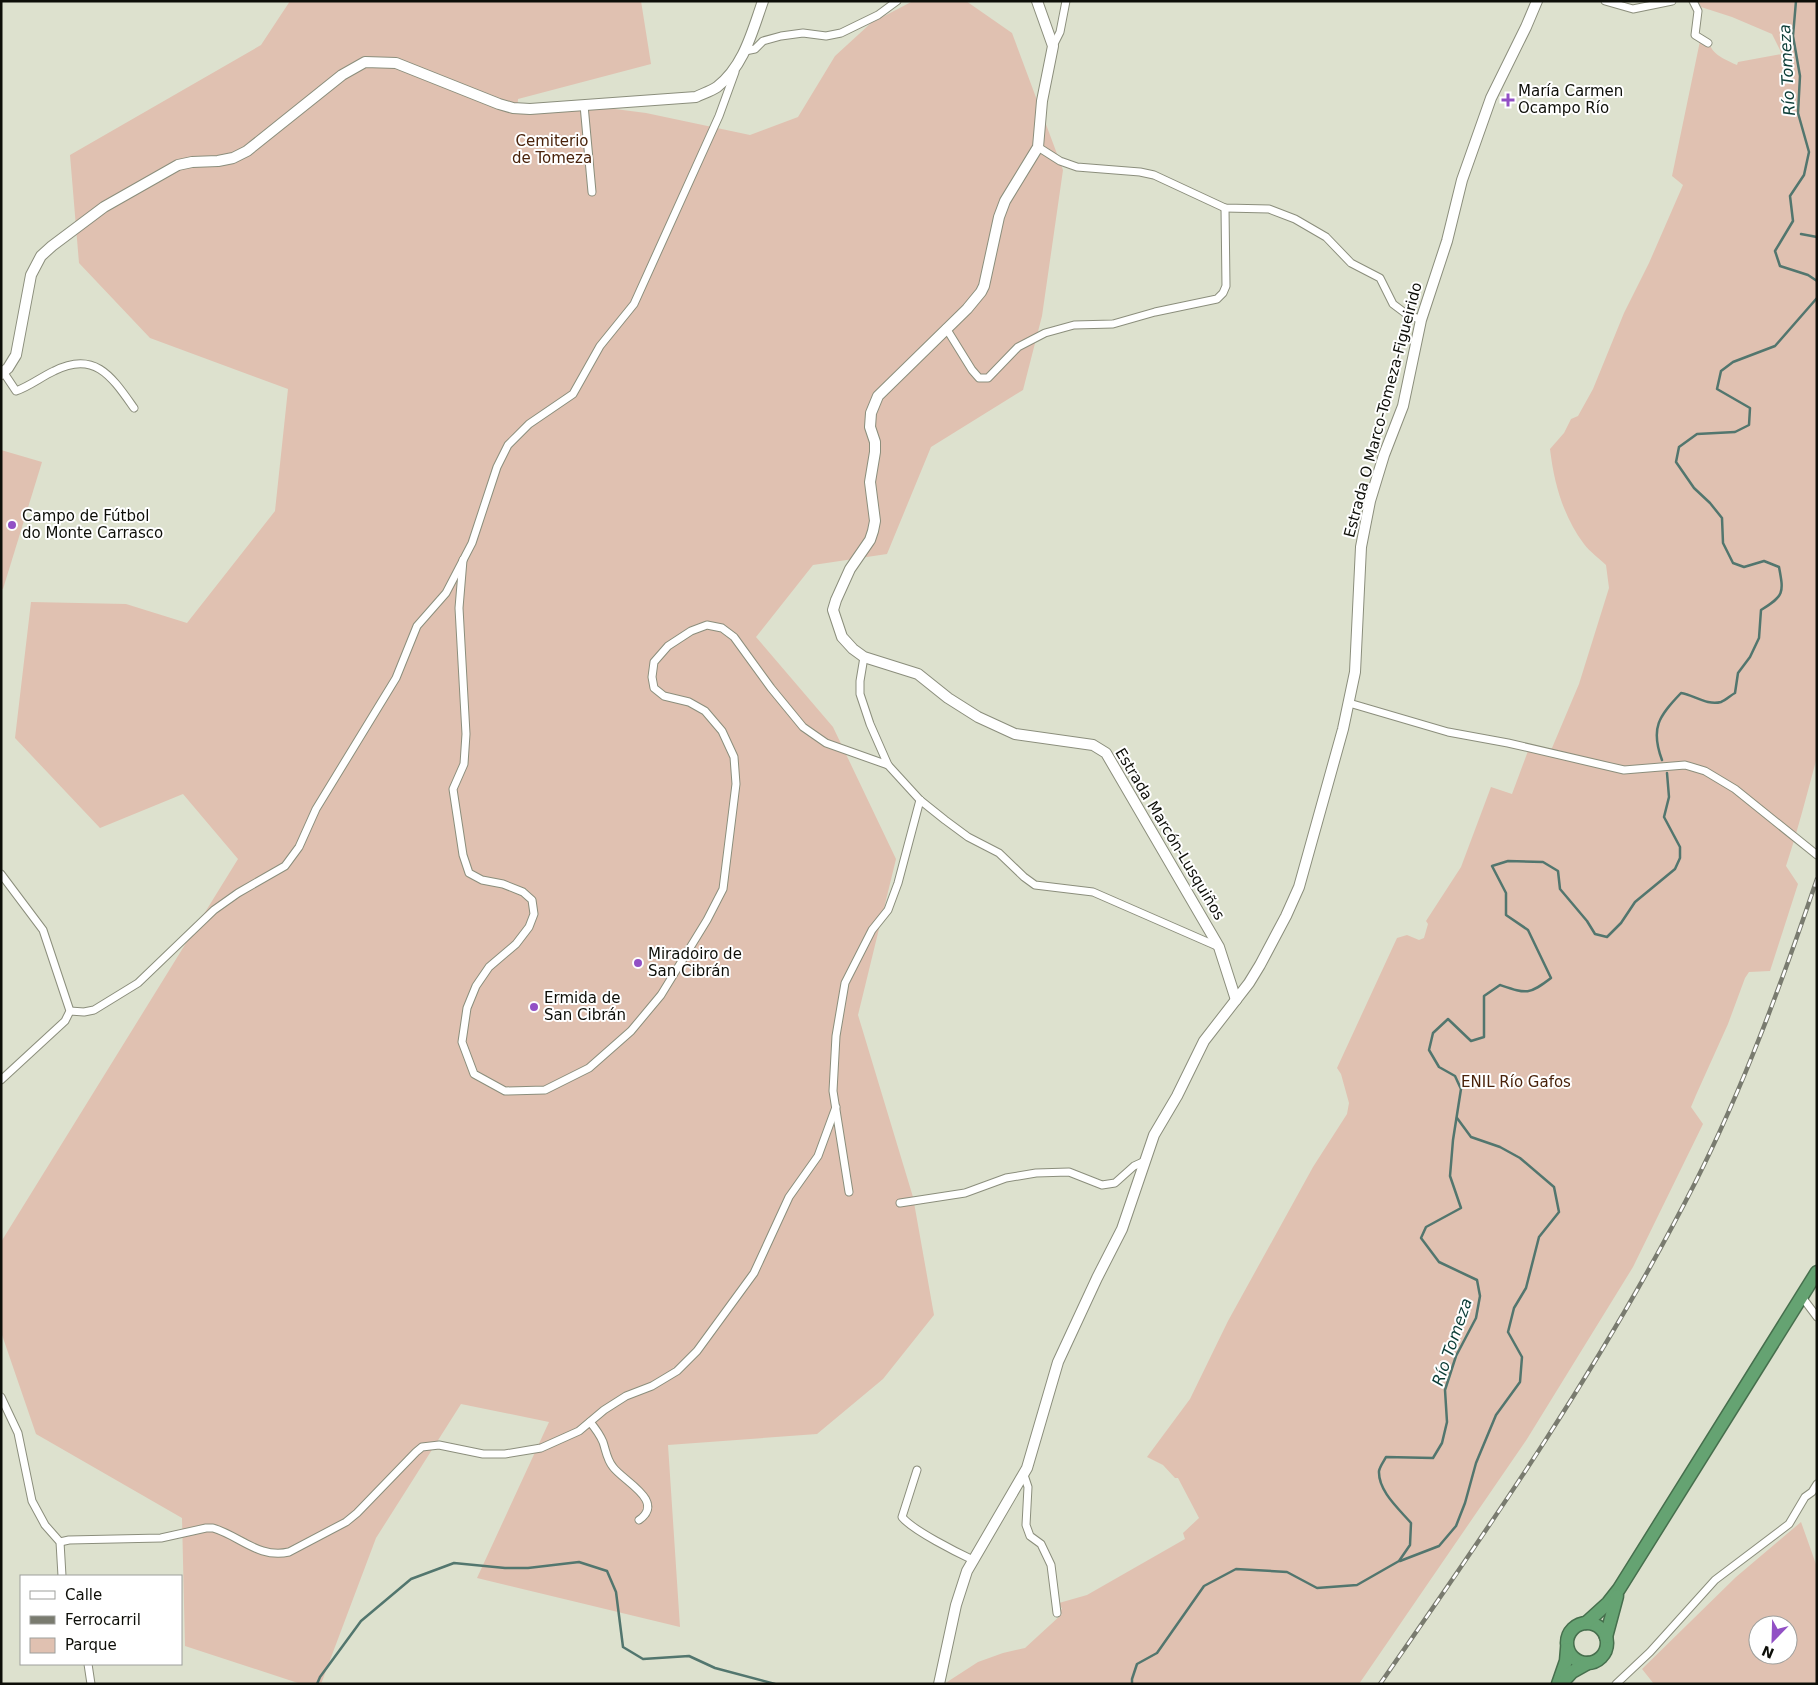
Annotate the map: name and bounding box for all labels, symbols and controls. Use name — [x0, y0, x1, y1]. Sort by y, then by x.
water label: Río Tomeza — [1775, 24, 1799, 116]
place label: María Carmen Ocampo Río — [1518, 82, 1623, 117]
marker: María Carmen Ocampo Río — [1502, 94, 1514, 106]
park label: Cemiterio de Tomeza — [512, 132, 592, 167]
street label: Estrada O Marco-Tomeza-Figueirido — [1340, 280, 1426, 540]
place label: Campo de Fútbol do Monte Carrasco — [22, 507, 163, 542]
marker: Campo de Fútbol do Monte Carrasco — [6, 519, 18, 531]
street label: Estrada Marcón-Lusquiños — [1111, 745, 1229, 923]
place label: Miradoiro de San Cibrán — [648, 945, 742, 980]
marker: Miradoiro de San Cibrán — [632, 957, 644, 969]
place label: Ermida de San Cibrán — [544, 989, 626, 1024]
marker: Ermida de San Cibrán — [528, 1001, 540, 1013]
park label: ENIL Río Gafos — [1461, 1073, 1571, 1091]
water label: Río Tomeza — [1428, 1296, 1476, 1388]
legend — [20, 1575, 182, 1665]
text: Calle — [65, 1586, 102, 1604]
text: Ferrocarril — [65, 1611, 141, 1629]
north arrow — [1748, 1615, 1798, 1665]
text: Parque — [65, 1636, 117, 1654]
text: N — [1759, 1642, 1776, 1662]

